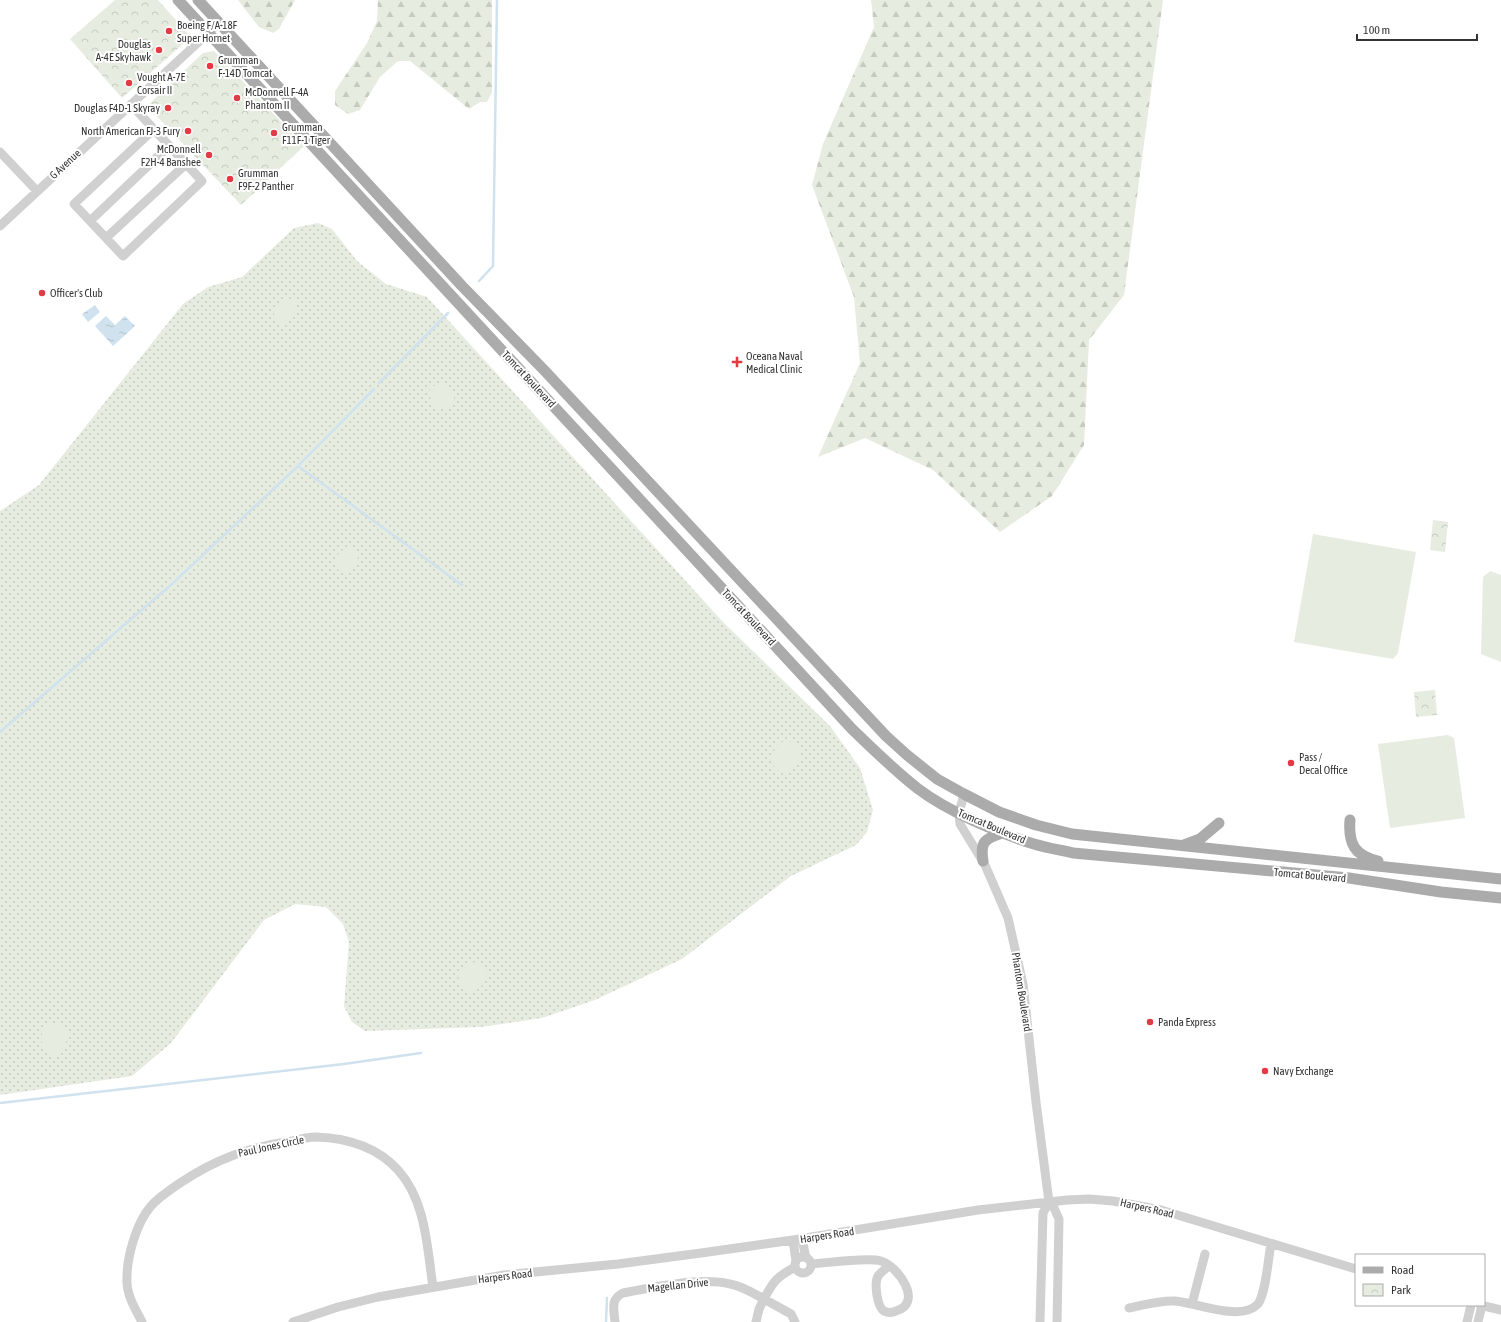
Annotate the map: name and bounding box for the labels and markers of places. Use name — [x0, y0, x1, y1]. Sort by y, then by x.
place label: Boeing F/A-18F Super Hornet — [177, 19, 238, 44]
marker: Boeing F/A-18F Super Hornet — [164, 26, 174, 36]
place label: Douglas A-4E Skyhawk — [96, 38, 151, 63]
marker: Douglas A-4E Skyhawk — [154, 45, 164, 55]
place label: Grumman F-14D Tomcat — [218, 54, 272, 79]
marker: Grumman F-14D Tomcat — [205, 61, 215, 71]
place label: Vought A-7E Corsair II — [137, 71, 186, 96]
marker: Vought A-7E Corsair II — [124, 78, 134, 88]
place label: McDonnell F-4A Phantom II — [245, 86, 309, 111]
marker: McDonnell F-4A Phantom II — [232, 93, 242, 103]
place label: Douglas F4D-1 Skyray — [74, 102, 160, 114]
marker: Douglas F4D-1 Skyray — [163, 103, 173, 113]
place label: Grumman F11F-1 Tiger — [282, 121, 331, 146]
place label: North American FJ-3 Fury — [81, 125, 180, 137]
marker: North American FJ-3 Fury — [183, 126, 193, 136]
marker: Grumman F11F-1 Tiger — [269, 128, 279, 138]
place label: McDonnell F2H-4 Banshee — [141, 143, 201, 168]
marker: McDonnell F2H-4 Banshee — [204, 150, 214, 160]
place label: Grumman F9F-2 Panther — [238, 167, 295, 192]
marker: Grumman F9F-2 Panther — [225, 174, 235, 184]
place label: Officer's Club — [50, 287, 103, 299]
marker: Officer's Club — [37, 288, 47, 298]
place label: Oceana Naval Medical Clinic — [746, 350, 803, 375]
marker: Oceana Naval Medical Clinic — [731, 356, 743, 368]
place label: Pass / Decal Office — [1299, 751, 1348, 776]
marker: Pass / Decal Office — [1286, 758, 1296, 768]
place label: Panda Express — [1158, 1016, 1216, 1028]
marker: Panda Express — [1145, 1017, 1155, 1027]
place label: Navy Exchange — [1273, 1065, 1334, 1077]
marker: Navy Exchange — [1260, 1066, 1270, 1076]

